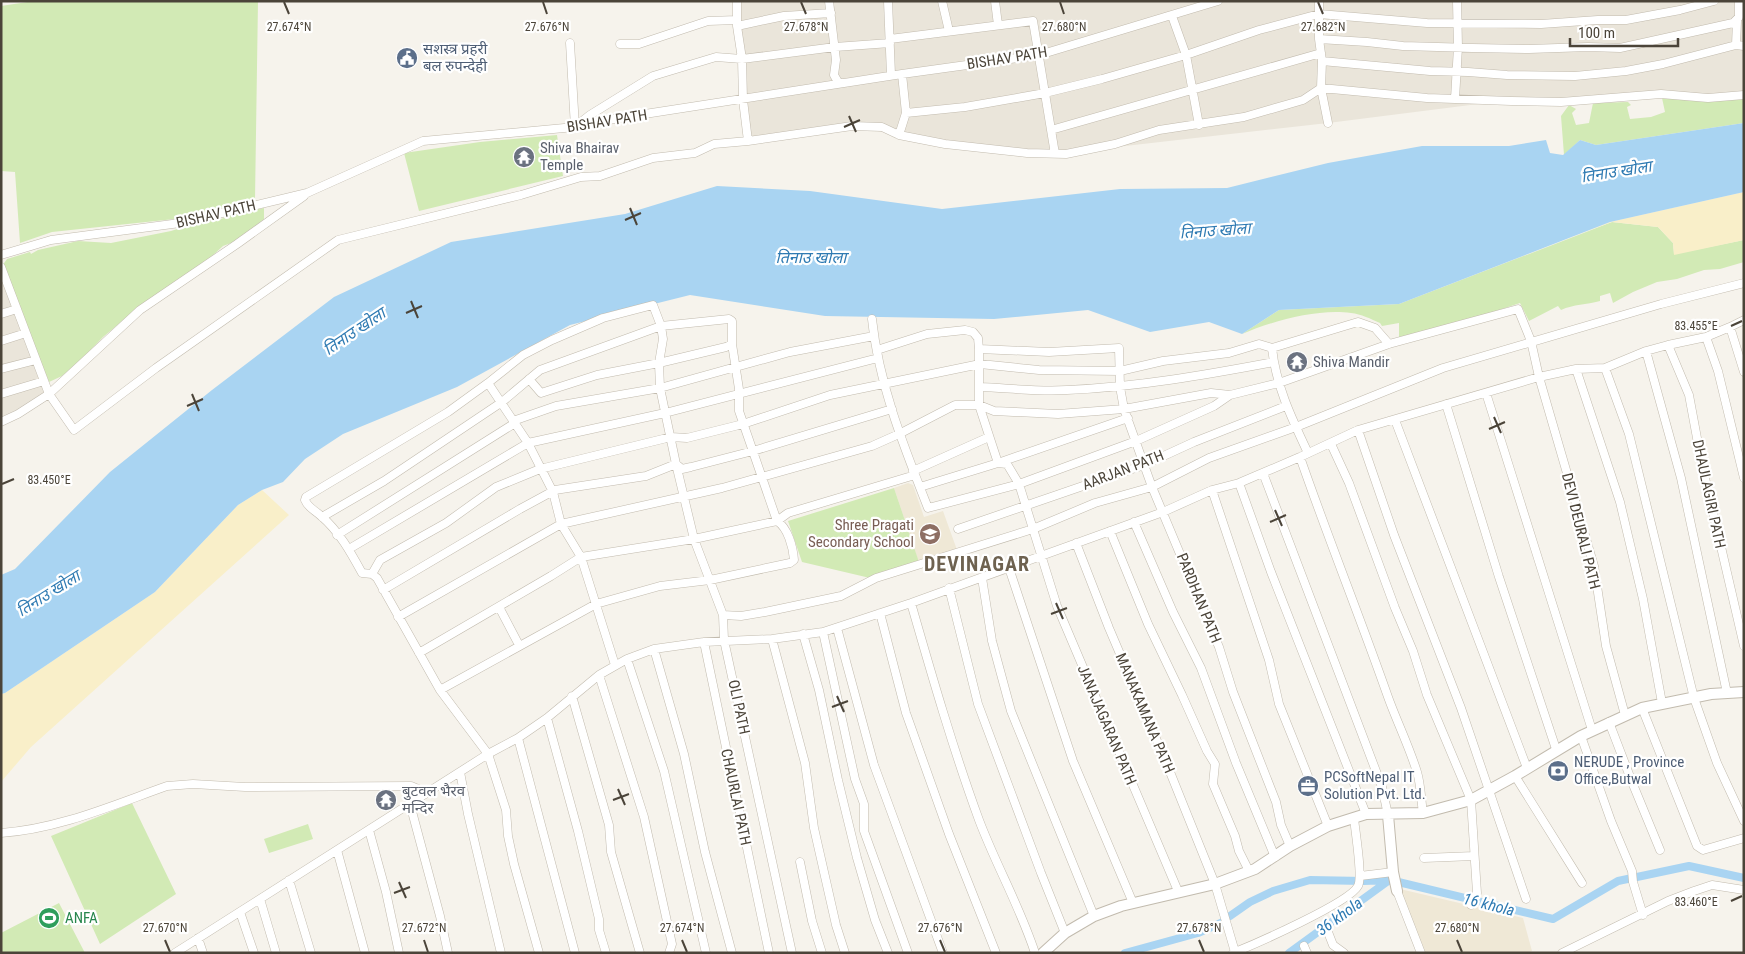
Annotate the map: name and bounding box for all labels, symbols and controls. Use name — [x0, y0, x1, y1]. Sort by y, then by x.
scale bar — [1570, 15, 1678, 47]
text: 27.674°N — [267, 20, 311, 34]
text: 27.676°N — [525, 20, 569, 34]
text: 27.678°N — [784, 20, 828, 34]
text: 27.680°N — [1042, 20, 1086, 34]
text: 27.682°N — [1301, 20, 1345, 34]
text: 100 m — [1578, 24, 1615, 42]
place label: सशस्त्र प्रहरी बल रुपन्देही — [423, 40, 489, 75]
street label: BISHAV PATH — [966, 43, 1048, 73]
public building icon: सशस्त्र प्रहरी बल रुपन्देही — [395, 46, 419, 70]
street label: BISHAV PATH — [566, 106, 648, 136]
place label: Shiva Bhairav Temple — [540, 139, 620, 174]
temple icon: Shiva Bhairav Temple — [512, 145, 536, 169]
water label: तिनाउ खोला — [1580, 156, 1655, 186]
street label: BISHAV PATH — [174, 196, 258, 232]
water label: तिनाउ खोला — [1179, 218, 1254, 242]
water label: तिनाउ खोला — [776, 248, 849, 267]
water label: तिनाउ खोला — [320, 302, 391, 359]
text: 83.455°E — [1674, 319, 1718, 333]
temple icon: Shiva Mandir — [1285, 350, 1309, 374]
place label: Shiva Mandir — [1313, 353, 1390, 371]
street label: DHAULAGIRI PATH — [1689, 438, 1729, 550]
street label: AARJAN PATH — [1080, 446, 1166, 494]
street label: DEVI DEURALI PATH — [1558, 471, 1604, 591]
text: 83.450°E — [27, 473, 71, 487]
place label: Shree Pragati Secondary School — [808, 516, 914, 551]
school or university icon: Shree Pragati Secondary School — [918, 522, 942, 546]
street label: PARDHAN PATH — [1173, 550, 1225, 646]
district label: DEVINAGAR — [924, 552, 1030, 576]
water label: तिनाउ खोला — [13, 565, 86, 620]
street label: MANAKAMANA PATH — [1112, 650, 1178, 776]
street label: JANAJAGARAN PATH — [1074, 662, 1140, 788]
street label: OLI PATH — [724, 678, 754, 736]
street label: CHAURLAI PATH — [717, 747, 755, 847]
place label: NERUDE , Province Office,Butwal — [1574, 753, 1684, 788]
bank icon: NERUDE , Province Office,Butwal — [1546, 759, 1570, 783]
place label: PCSoftNepal IT Solution Pvt. Ltd. — [1324, 768, 1426, 803]
office icon: PCSoftNepal IT Solution Pvt. Ltd. — [1296, 774, 1320, 798]
place label: बुटवल भैरव मन्दिर — [402, 782, 466, 817]
temple icon: बुटवल भैरव मन्दिर — [374, 788, 398, 812]
water label: 16 khola — [1461, 889, 1517, 920]
water label: 36 khola — [1313, 893, 1366, 939]
text: 83.460°E — [1674, 895, 1718, 909]
sports icon: ANFA — [37, 906, 61, 930]
place label: ANFA — [65, 909, 98, 927]
text: 27.670°N — [143, 921, 187, 935]
text: 27.672°N — [402, 921, 446, 935]
text: 27.674°N — [660, 921, 704, 935]
text: 27.676°N — [918, 921, 962, 935]
text: 27.678°N — [1177, 921, 1221, 935]
text: 27.680°N — [1435, 921, 1479, 935]

